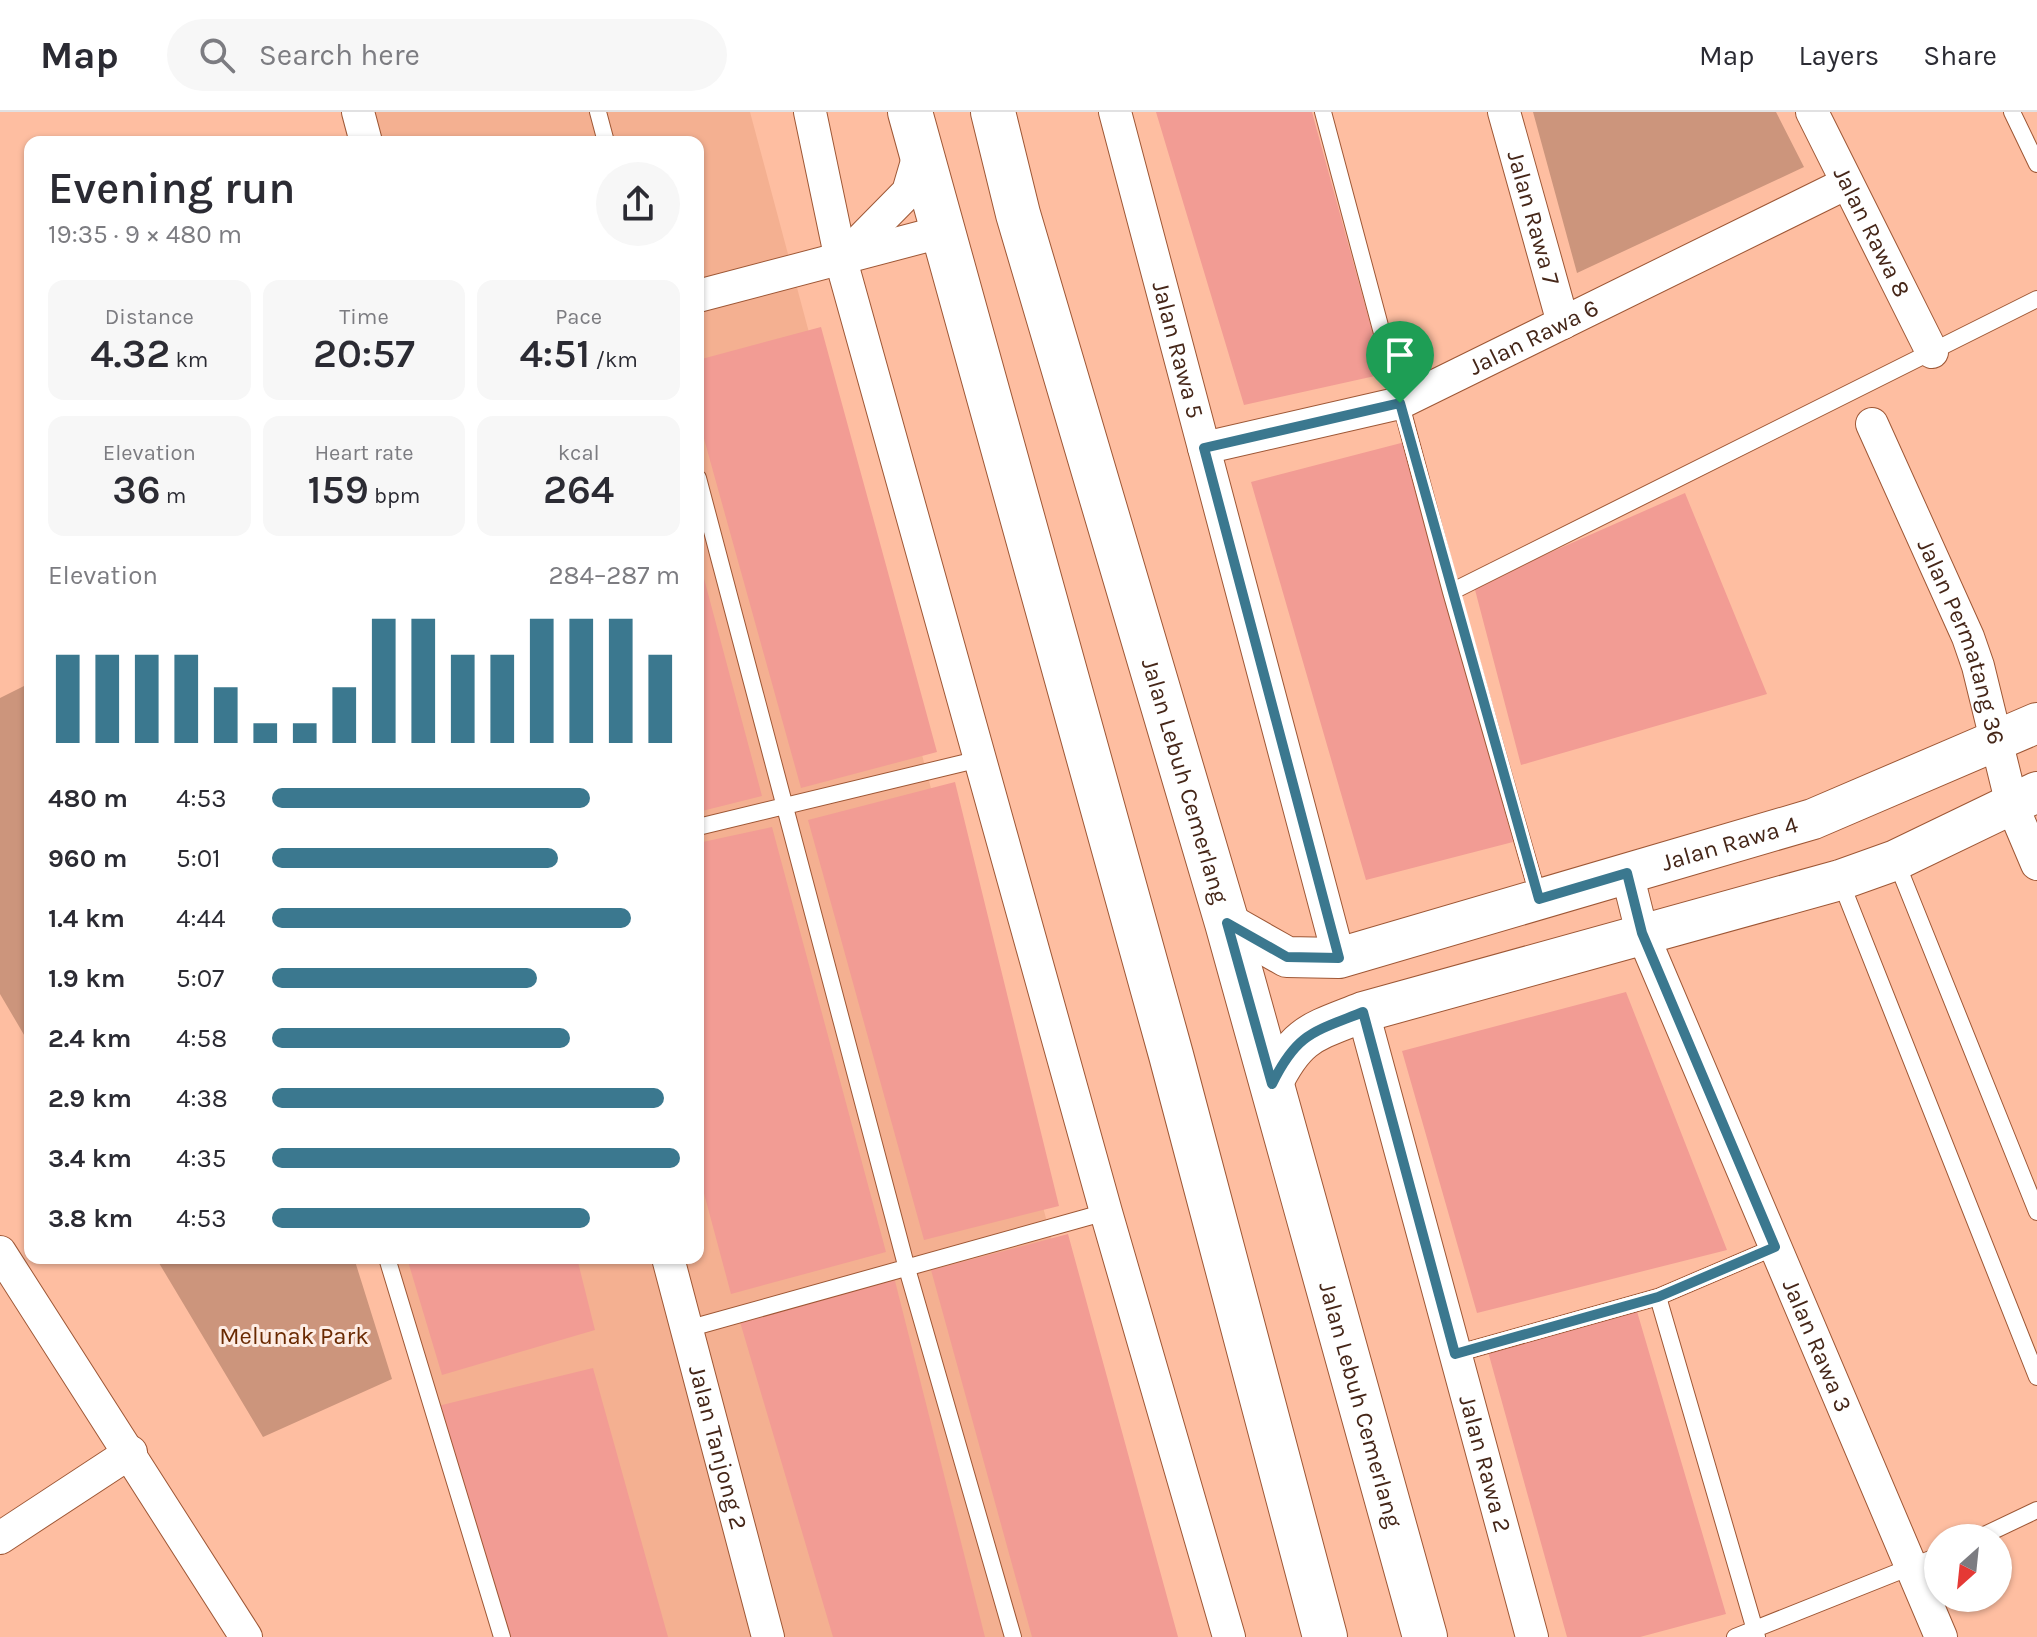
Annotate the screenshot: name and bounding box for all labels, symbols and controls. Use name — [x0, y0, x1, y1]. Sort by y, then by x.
search box — [167, 19, 727, 91]
text: Map — [40, 33, 119, 78]
icon: search — [195, 33, 239, 77]
text: Search here — [259, 37, 420, 73]
text: Map — [1699, 39, 1754, 72]
text: Layers — [1798, 39, 1879, 72]
text: Share — [1923, 39, 1997, 72]
street label: Jalan Rawa 7 — [1501, 147, 1566, 288]
button: share — [596, 162, 680, 246]
street label: Jalan Rawa 8 — [1828, 162, 1916, 302]
text: Evening run — [48, 163, 295, 214]
text: 19:35 · 9 × 480 m — [48, 219, 242, 250]
street label: Jalan Rawa 5 — [1146, 278, 1210, 421]
street label: Jalan Rawa 6 — [1464, 294, 1603, 381]
text: Distance — [105, 304, 194, 330]
text: Time — [339, 304, 389, 330]
text: Pace — [555, 304, 602, 330]
pin — [1366, 321, 1434, 403]
text: 4.32 — [90, 330, 170, 377]
text: 20:57 — [313, 330, 415, 377]
text: 4:51 — [519, 330, 590, 377]
icon: arrive — [1378, 333, 1422, 377]
text: km — [170, 347, 208, 373]
text: /km — [590, 347, 638, 373]
text: Elevation — [103, 440, 196, 466]
text: Heart rate — [314, 440, 414, 466]
text: kcal — [558, 440, 600, 466]
text: 36 — [112, 466, 161, 513]
text: 159 — [308, 466, 369, 513]
text: 264 — [543, 466, 614, 513]
text: m — [161, 483, 186, 509]
text: bpm — [369, 483, 420, 509]
street label: Jalan Permatang 36 — [1912, 535, 2011, 747]
text: Elevation — [48, 560, 158, 591]
text: 284–287 m — [548, 560, 680, 591]
street label: Jalan Lebuh Cemerlang — [1136, 655, 1235, 907]
text: 480 m — [48, 783, 128, 814]
text: 4:53 — [176, 783, 227, 814]
street label: Jalan Rawa 4 — [1658, 810, 1801, 877]
text: 960 m — [48, 843, 127, 874]
text: 5:01 — [176, 843, 221, 874]
text: 1.4 km — [48, 903, 125, 934]
text: 4:44 — [176, 903, 226, 934]
text: 1.9 km — [48, 963, 125, 994]
text: 5:07 — [176, 963, 224, 994]
text: 2.4 km — [48, 1023, 131, 1054]
text: 4:58 — [176, 1023, 227, 1054]
text: 2.9 km — [48, 1083, 132, 1114]
text: 4:38 — [176, 1083, 228, 1114]
text: 3.4 km — [48, 1143, 132, 1174]
text: 4:35 — [176, 1143, 227, 1174]
text: 3.8 km — [48, 1203, 133, 1234]
text: 4:53 — [176, 1203, 227, 1234]
street label: Jalan Rawa 3 — [1777, 1275, 1858, 1416]
street label: Jalan Lebuh Cemerlang — [1313, 1278, 1408, 1531]
park label: Melunak Park — [219, 1322, 369, 1350]
street label: Jalan Tanjong 2 — [683, 1362, 753, 1533]
street label: Jalan Rawa 2 — [1453, 1392, 1517, 1536]
north arrow — [1924, 1524, 2012, 1612]
map controls — [1924, 1524, 2012, 1612]

